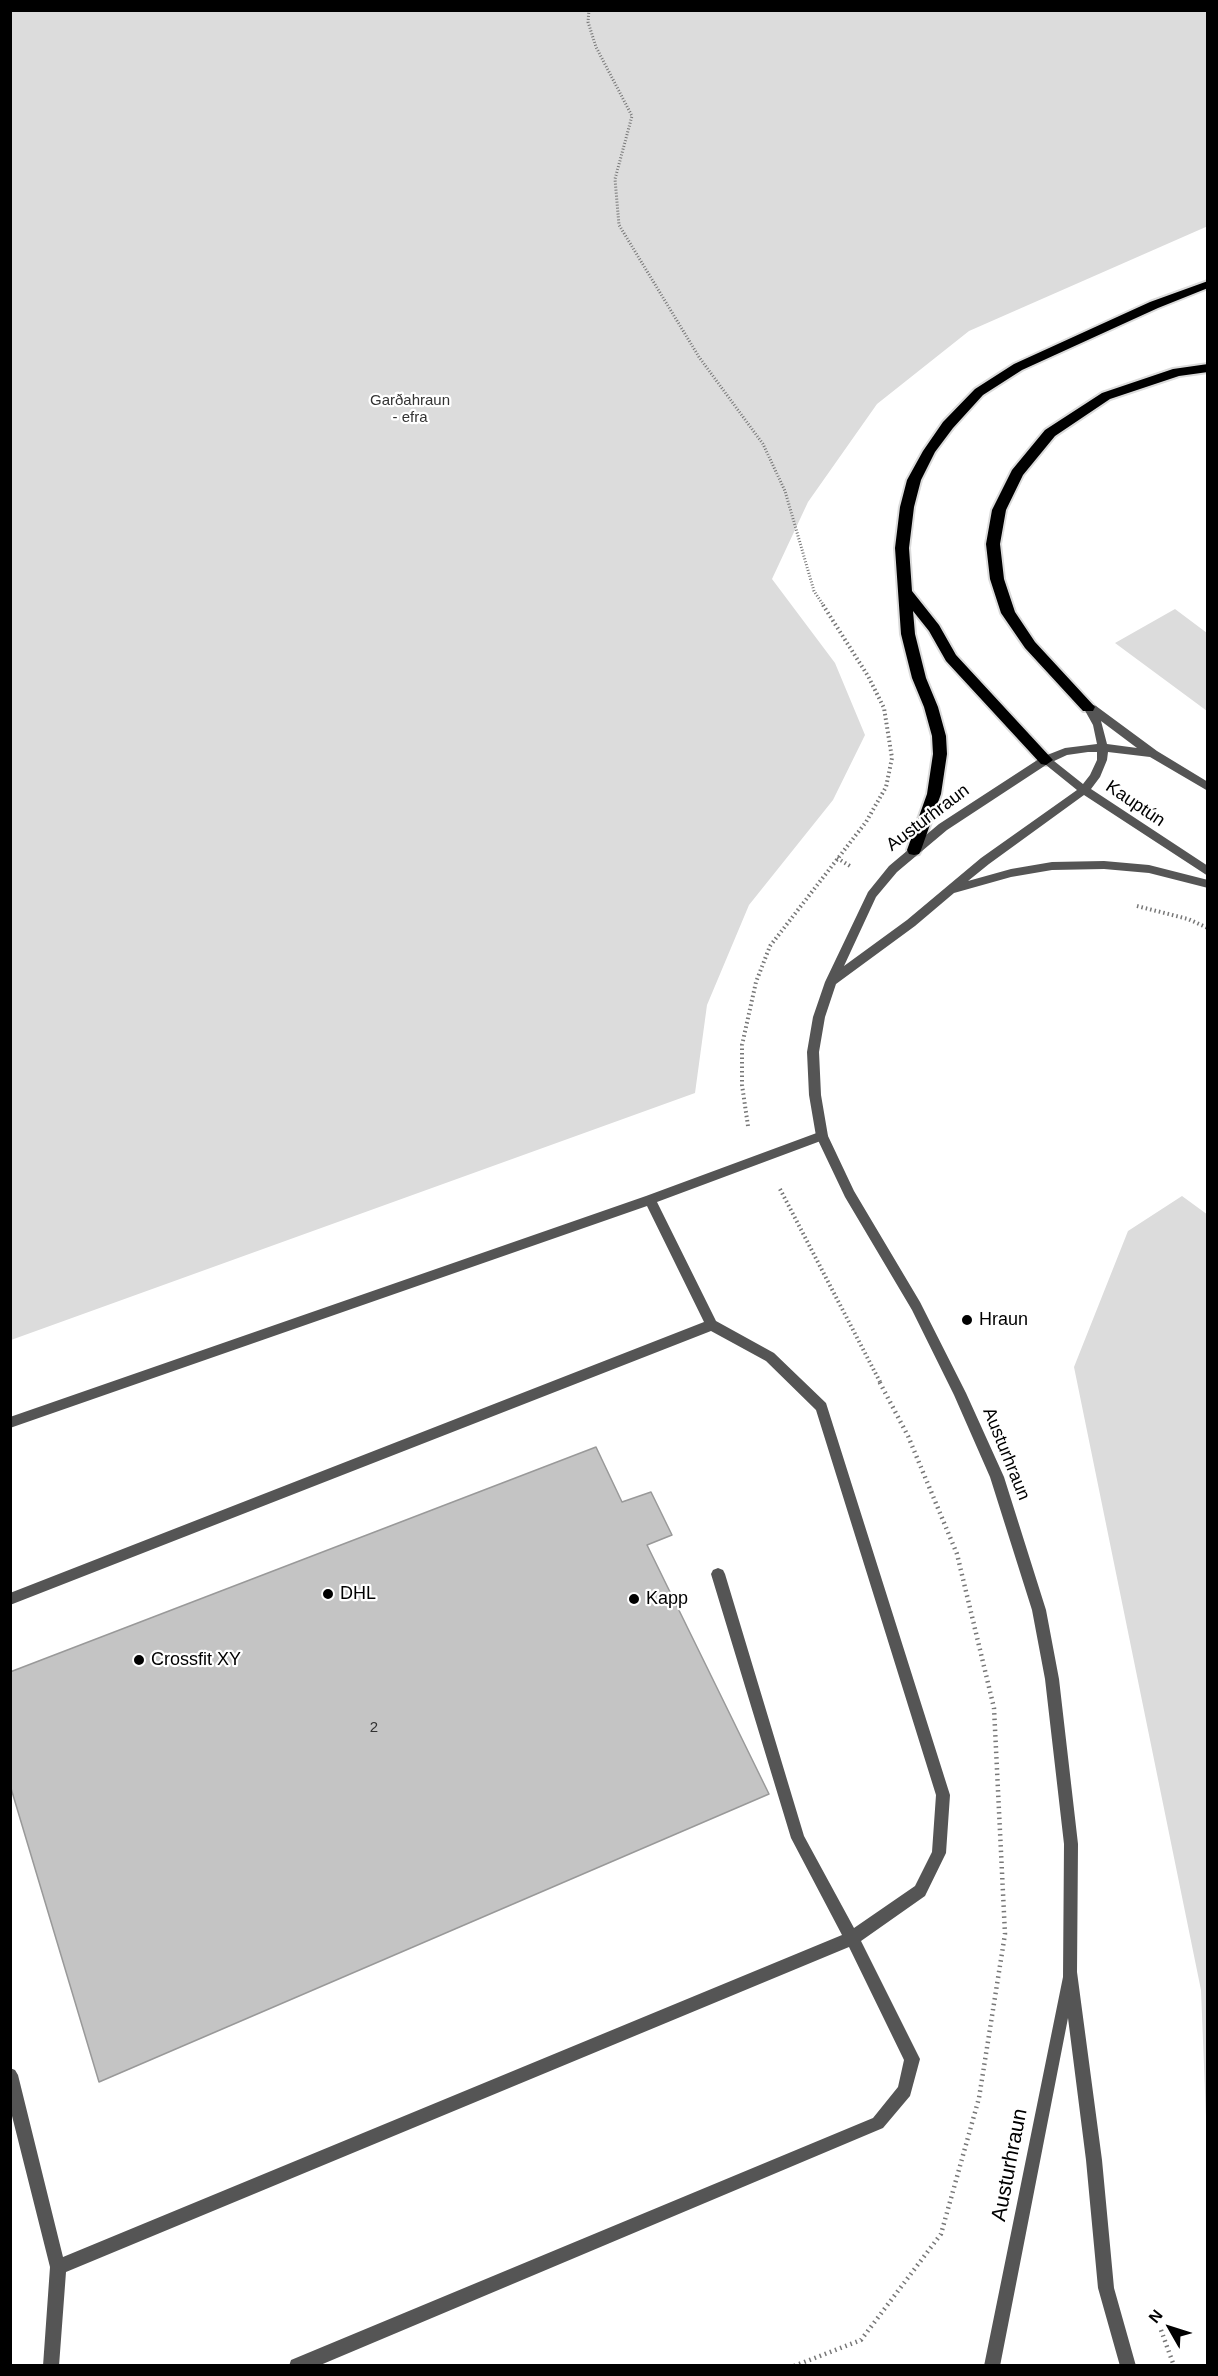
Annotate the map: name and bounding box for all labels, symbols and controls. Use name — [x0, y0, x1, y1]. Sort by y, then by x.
park label: Garðahraun - efra — [370, 392, 450, 427]
street label: Kauptún — [1101, 776, 1169, 832]
street label: Austurhraun — [882, 780, 974, 856]
place label: Hraun — [979, 1309, 1028, 1331]
marker: Hraun — [960, 1313, 974, 1327]
street label: Austurhraun — [978, 1404, 1034, 1504]
place label: DHL — [340, 1583, 376, 1605]
marker: DHL — [321, 1587, 335, 1601]
place label: Kapp — [646, 1588, 688, 1610]
marker: Kapp — [627, 1592, 641, 1606]
place label: Crossfit XY — [151, 1649, 241, 1671]
marker: Crossfit XY — [132, 1653, 146, 1667]
house number: 2 — [370, 1719, 378, 1737]
street label: Austurhraun — [987, 2106, 1033, 2224]
north arrow — [1140, 2298, 1200, 2358]
text: N — [1145, 2307, 1166, 2326]

